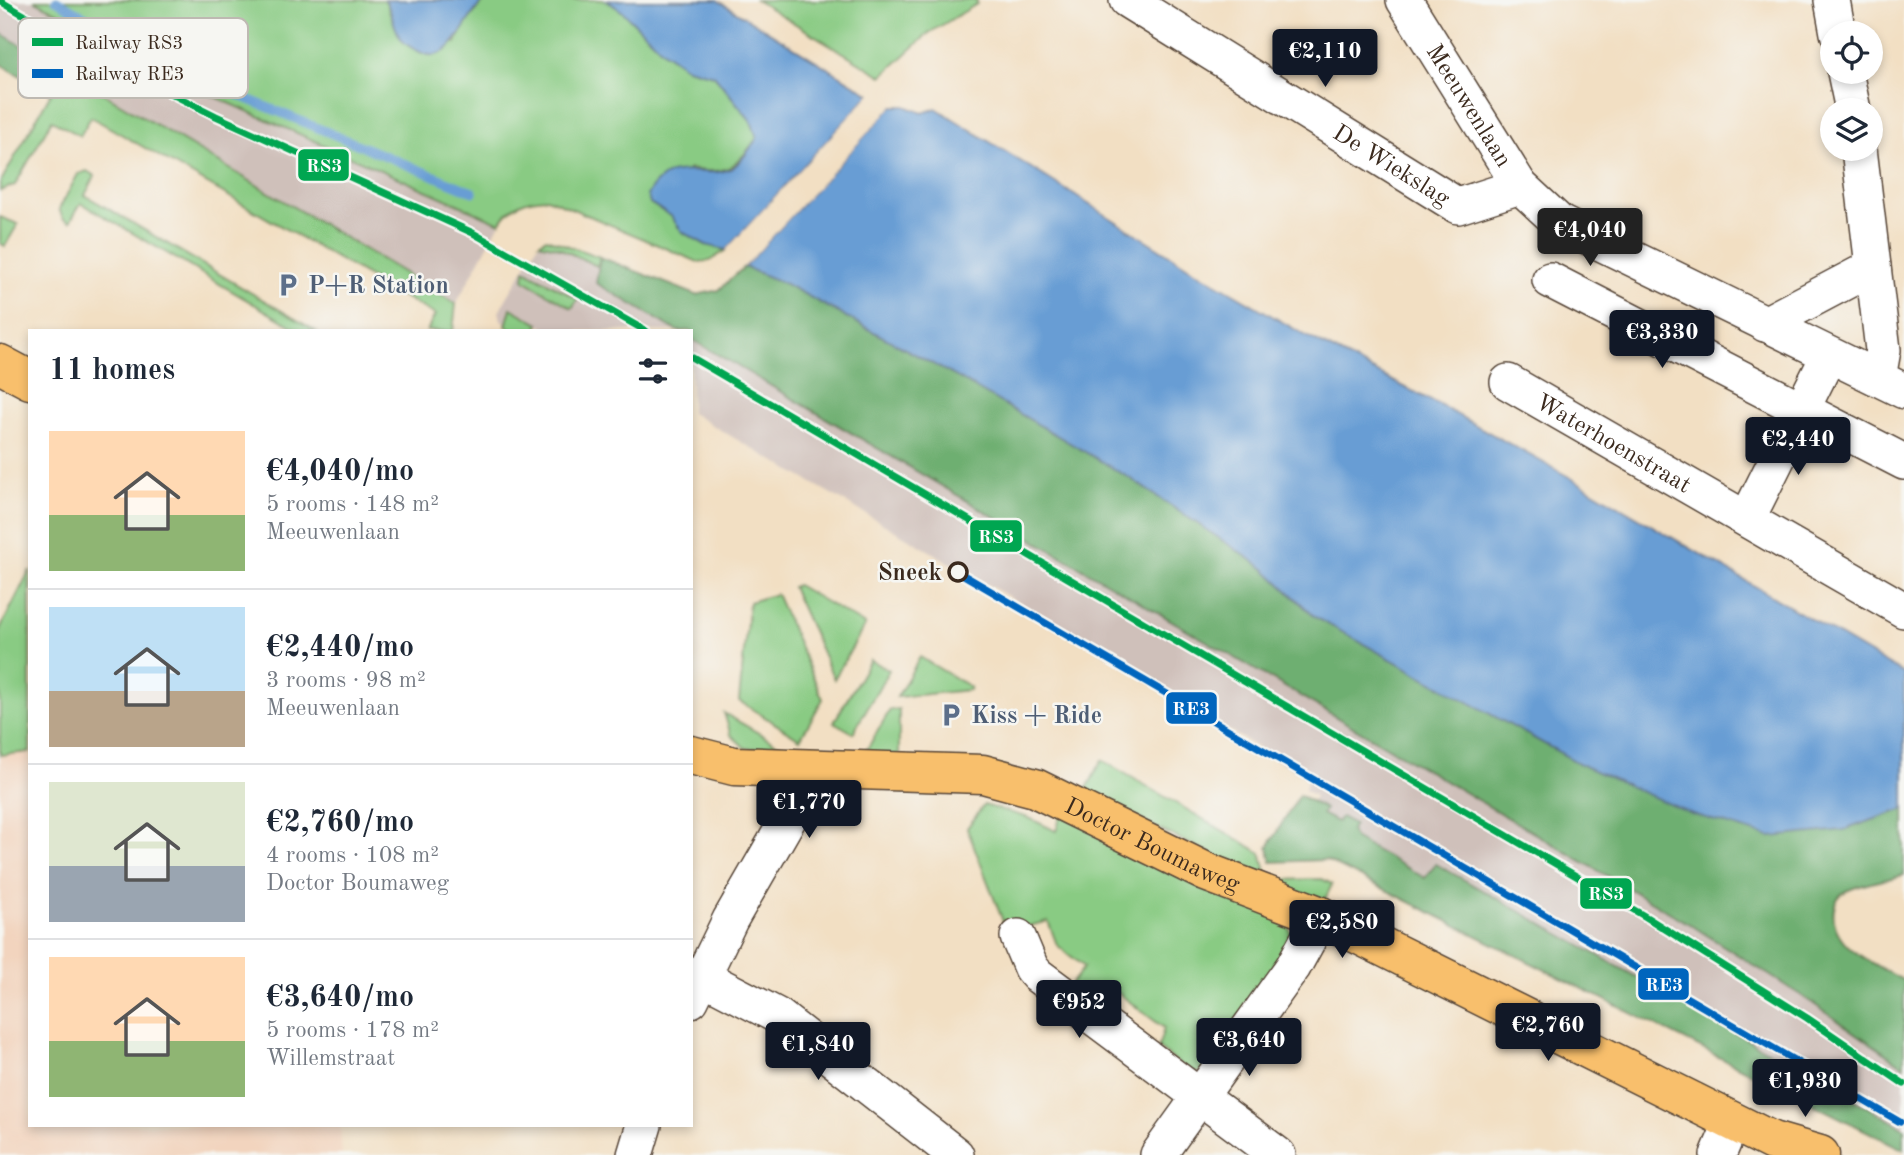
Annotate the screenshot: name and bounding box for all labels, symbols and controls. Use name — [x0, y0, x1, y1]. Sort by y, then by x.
legend — [18, 18, 248, 98]
map controls — [1820, 21, 1883, 161]
button: locate — [1820, 21, 1883, 84]
pin: €2,110 — [1268, 29, 1382, 89]
text: Railway RS3 — [75, 35, 183, 54]
text: €2,110 — [1288, 40, 1362, 63]
street label: Meeuwenlaan — [1421, 41, 1515, 172]
text: Railway RE3 — [75, 66, 185, 85]
button: layers — [1820, 98, 1883, 161]
street label: De Wiekslag — [1328, 121, 1454, 212]
line badge: RS3 — [297, 148, 350, 182]
text: RS3 — [306, 158, 342, 177]
pin: €4,040 — [1533, 208, 1647, 268]
text: €4,040 — [1553, 219, 1627, 242]
parking icon: P+R Station — [274, 271, 302, 299]
place label: P+R Station — [308, 275, 449, 299]
pin: €3,330 — [1605, 310, 1719, 370]
text: €3,330 — [1625, 321, 1699, 344]
icon: filters — [634, 352, 672, 390]
text: 11 homes — [49, 356, 175, 386]
street label: Waterhoenstraat — [1531, 391, 1694, 499]
pin: €2,440 — [1741, 418, 1855, 477]
text: €2,440 — [1761, 428, 1835, 451]
text: €4,040/mo — [266, 457, 414, 487]
icon: home — [105, 459, 189, 543]
text: 5 rooms · 148 m² — [266, 493, 439, 516]
line badge: RS3 — [969, 519, 1023, 553]
text: Meeuwenlaan — [266, 521, 400, 544]
text: RS3 — [978, 529, 1014, 548]
place label: Sneek — [878, 562, 942, 586]
marker: Sneek — [948, 562, 968, 582]
text: €2,440/mo — [266, 633, 414, 663]
icon: home — [105, 635, 189, 719]
text: 3 rooms · 98 m² — [266, 669, 426, 692]
line badge: RE3 — [1165, 691, 1218, 725]
text: Meeuwenlaan — [266, 697, 400, 720]
parking icon: Kiss + Ride — [937, 701, 965, 729]
text: RE3 — [1172, 701, 1210, 720]
place label: Kiss + Ride — [971, 705, 1102, 729]
pin: €1,770 — [752, 780, 866, 840]
text: €1,770 — [772, 791, 846, 814]
street label: Doctor Boumaweg — [1060, 794, 1243, 898]
text: €2,760/mo — [266, 808, 414, 838]
icon: home — [105, 810, 189, 894]
text: 4 rooms · 108 m² — [266, 844, 439, 867]
text: Doctor Boumaweg — [266, 872, 449, 895]
line badge: RS3 — [1579, 877, 1633, 910]
text: RS3 — [1588, 886, 1624, 905]
pin: €2,580 — [1285, 900, 1399, 960]
text: €2,580 — [1305, 911, 1379, 934]
line badge: RE3 — [1637, 967, 1690, 1001]
text: RE3 — [1645, 977, 1683, 996]
pin: €952 — [1038, 981, 1120, 1040]
text: €3,640/mo — [266, 983, 414, 1013]
icon: home — [105, 985, 189, 1069]
text: €952 — [1052, 991, 1106, 1014]
pin: €2,760 — [1491, 1004, 1605, 1063]
text: €2,760 — [1511, 1014, 1585, 1037]
pin: €3,640 — [1192, 1018, 1306, 1078]
text: 5 rooms · 178 m² — [266, 1019, 439, 1042]
pin: €1,840 — [761, 1023, 875, 1082]
text: €3,640 — [1212, 1029, 1286, 1052]
text: €1,840 — [781, 1033, 855, 1056]
text: Willemstraat — [266, 1047, 395, 1070]
pin: €1,930 — [1748, 1060, 1862, 1119]
text: €1,930 — [1768, 1070, 1842, 1093]

